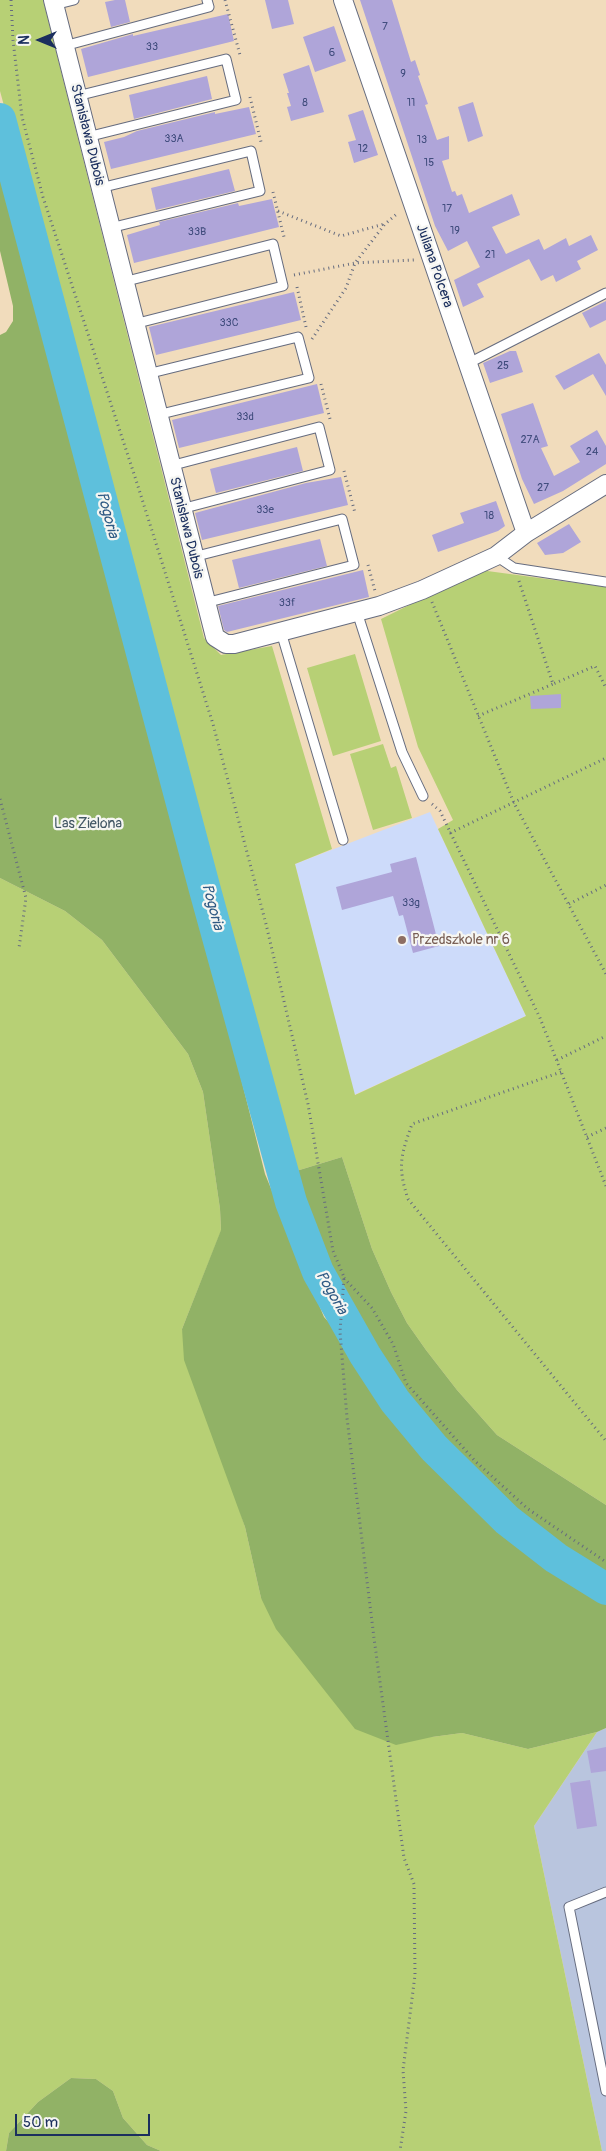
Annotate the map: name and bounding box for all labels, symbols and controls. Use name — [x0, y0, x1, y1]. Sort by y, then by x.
north arrow — [15, 15, 65, 65]
house number: 7 — [382, 20, 388, 34]
text: N — [16, 35, 33, 45]
house number: 33 — [146, 40, 158, 54]
house number: 6 — [329, 46, 335, 60]
house number: 9 — [400, 67, 406, 81]
street label: Stanisława Dubois — [66, 82, 108, 188]
house number: 8 — [302, 96, 308, 110]
house number: 11 — [407, 96, 415, 110]
house number: 33A — [164, 132, 184, 146]
house number: 13 — [417, 133, 427, 147]
house number: 12 — [358, 142, 368, 156]
house number: 15 — [424, 156, 434, 170]
house number: 17 — [442, 202, 452, 216]
street label: Juliana Polcera — [412, 222, 456, 310]
house number: 19 — [450, 224, 460, 238]
house number: 33B — [188, 225, 206, 239]
house number: 21 — [485, 248, 495, 262]
house number: 33C — [219, 316, 239, 330]
house number: 25 — [497, 359, 509, 373]
house number: 33d — [236, 410, 254, 424]
house number: 27A — [520, 433, 540, 447]
house number: 24 — [586, 445, 598, 459]
street label: Stanisława Dubois — [165, 475, 207, 581]
house number: 27 — [537, 481, 549, 495]
water label: Pogoria — [92, 490, 122, 540]
house number: 33e — [256, 503, 274, 517]
house number: 18 — [484, 509, 494, 523]
house number: 33f — [279, 596, 295, 610]
park label: Las Zielona — [54, 816, 122, 832]
water label: Pogoria — [197, 882, 227, 932]
house number: 33g — [402, 896, 420, 910]
place label: Przedszkole nr 6 — [412, 932, 510, 948]
marker: Przedszkole nr 6 — [396, 934, 408, 946]
water label: Pogoria — [311, 1268, 351, 1318]
scale bar — [18, 2104, 152, 2136]
text: 50 m — [23, 2113, 58, 2132]

